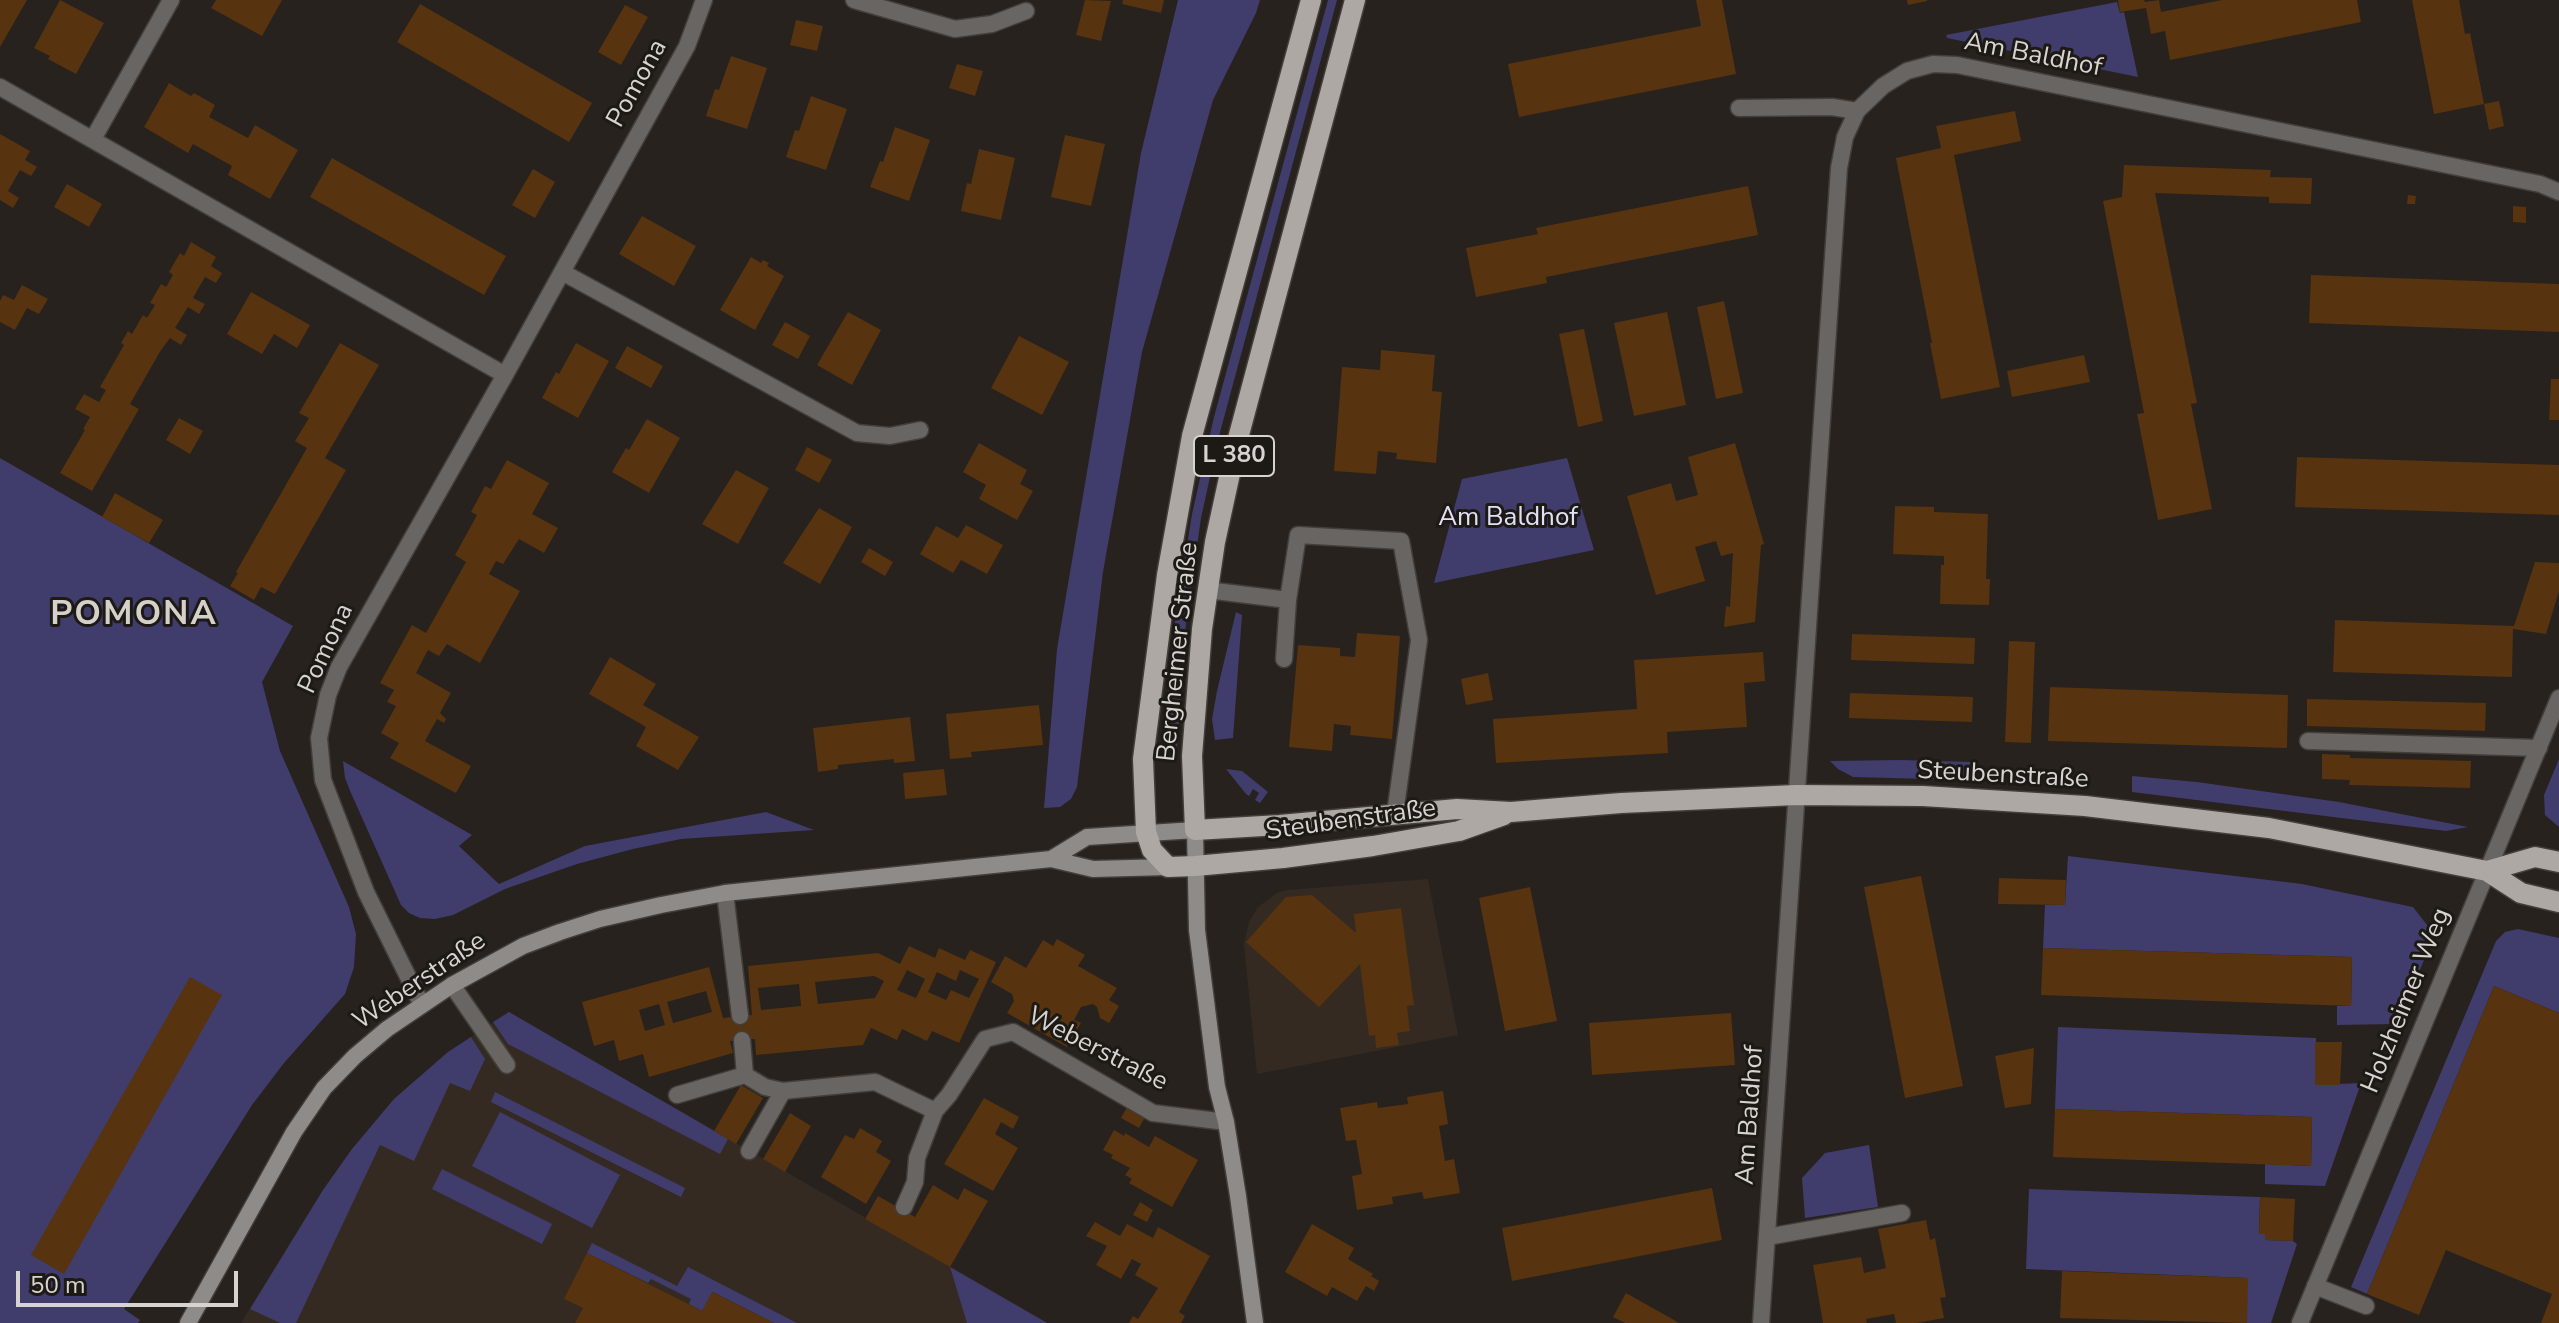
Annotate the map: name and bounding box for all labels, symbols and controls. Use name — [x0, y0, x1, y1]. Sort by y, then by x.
street label: Am Baldhof — [1961, 27, 2105, 85]
street label: Pomona — [601, 35, 675, 133]
road number: L 380 — [1194, 436, 1274, 476]
park label: Am Baldhof — [1438, 503, 1578, 535]
street label: Bergheimer Straße — [1152, 541, 1206, 763]
district label: POMONA — [50, 596, 218, 636]
street label: Pomona — [293, 599, 361, 699]
street label: Steubenstraße — [1917, 756, 2089, 796]
street label: Steubenstraße — [1264, 794, 1438, 848]
street label: Holzheimer Weg — [2356, 904, 2458, 1098]
street label: Weberstraße — [348, 926, 492, 1038]
street label: Weberstraße — [1022, 1001, 1172, 1099]
street label: Am Baldhof — [1731, 1044, 1771, 1186]
scale bar — [20, 1255, 242, 1305]
text: 50 m — [30, 1269, 86, 1301]

